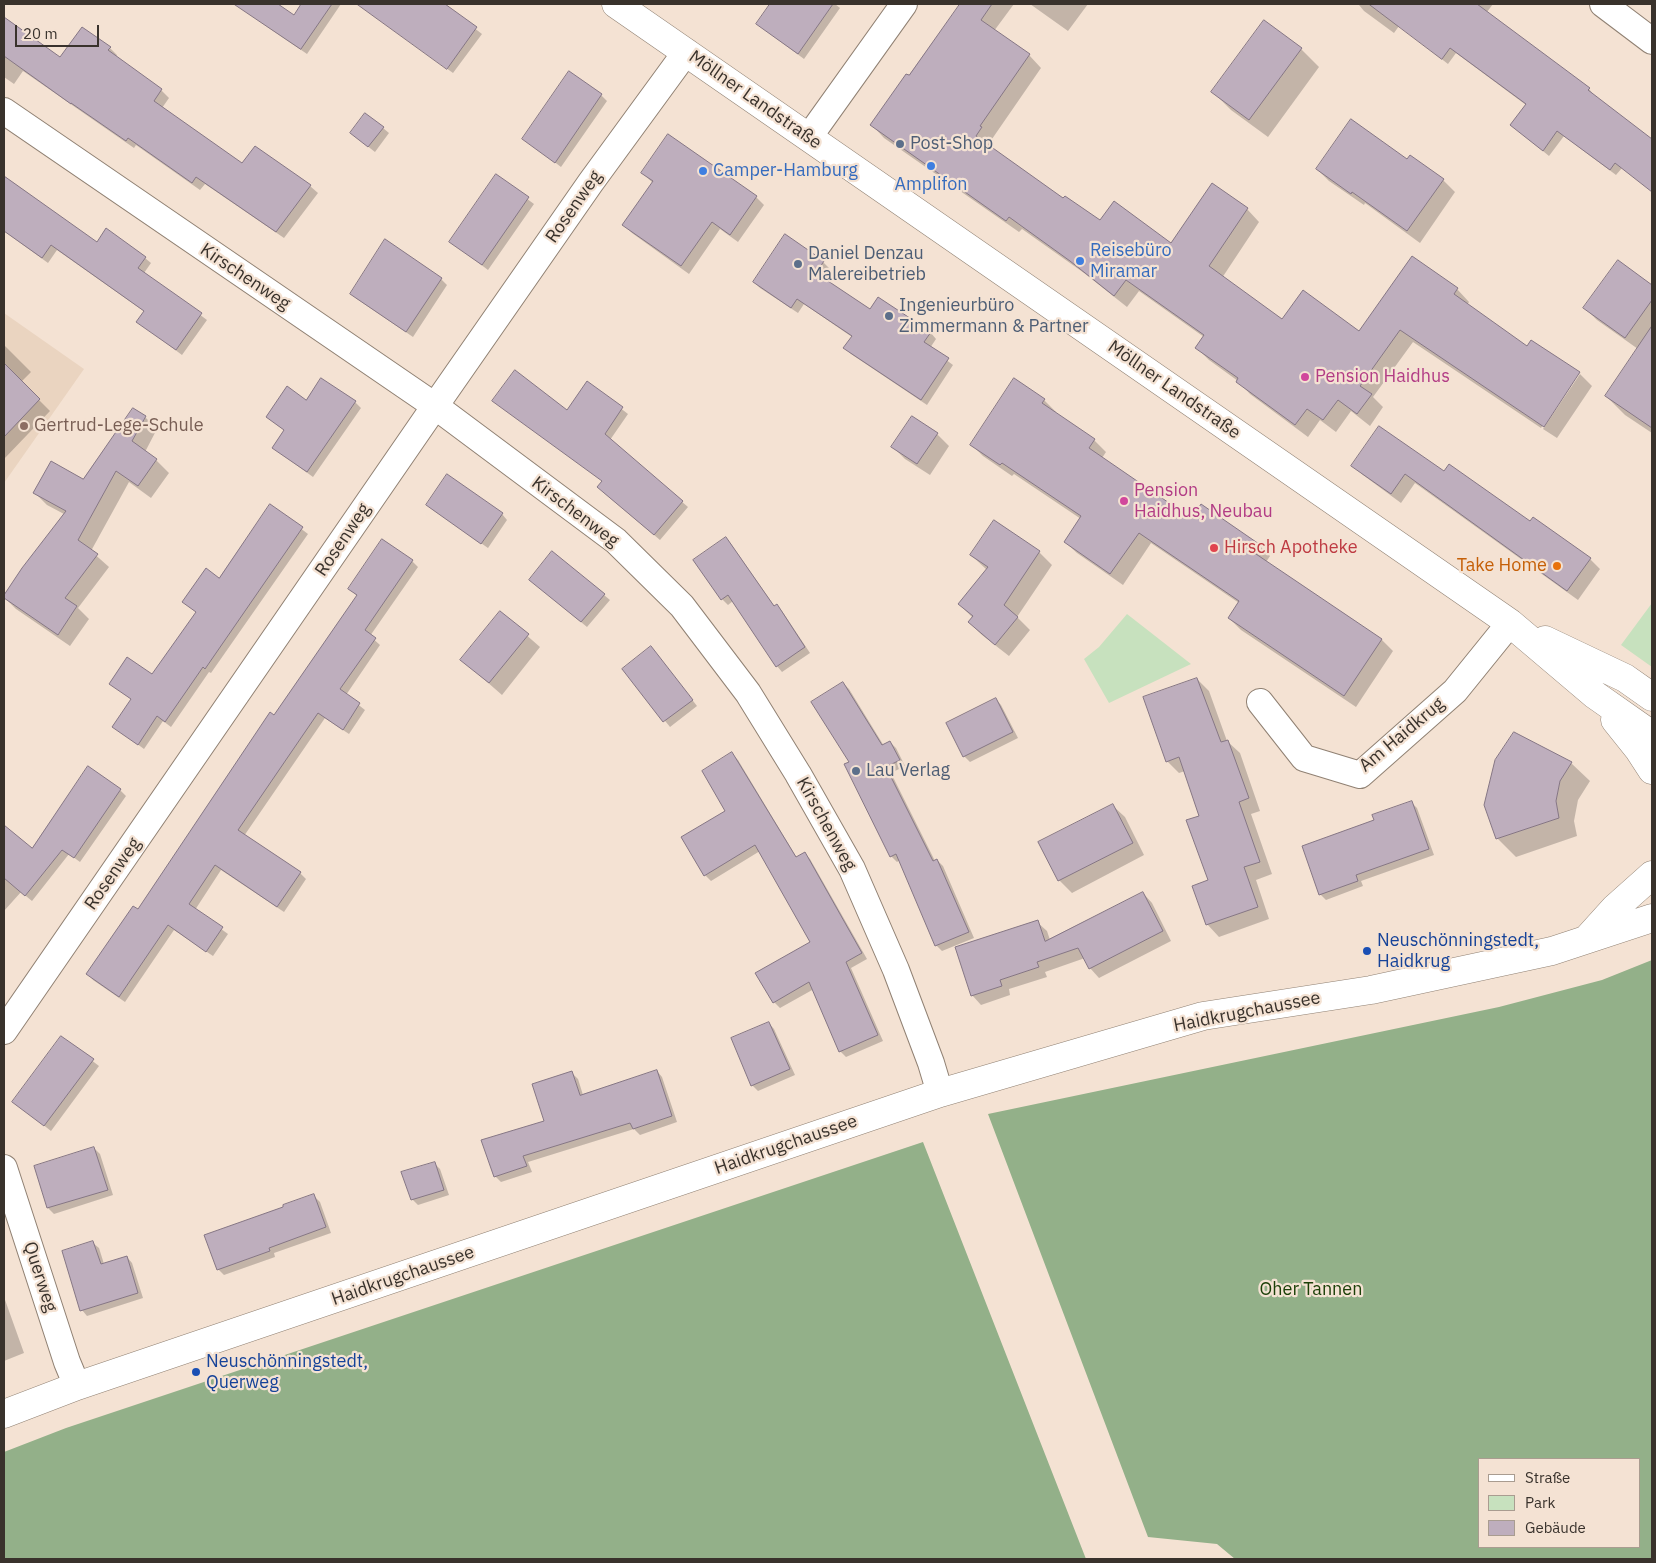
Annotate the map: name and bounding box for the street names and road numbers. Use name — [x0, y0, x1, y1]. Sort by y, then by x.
street label: Möllner Landstraße — [684, 46, 826, 154]
street label: Rosenweg — [541, 167, 607, 247]
street label: Kirschenweg — [196, 239, 294, 315]
street label: Möllner Landstraße — [1103, 336, 1245, 444]
street label: Kirschenweg — [527, 472, 623, 552]
street label: Rosenweg — [311, 499, 375, 581]
street label: Am Haidkrug — [1355, 693, 1449, 777]
street label: Kirschenweg — [791, 773, 861, 875]
street label: Rosenweg — [80, 834, 146, 914]
street label: Haidkrugchaussee — [1172, 987, 1322, 1037]
street label: Haidkrugchaussee — [712, 1110, 860, 1180]
street label: Querweg — [19, 1239, 61, 1315]
street label: Haidkrugchaussee — [329, 1241, 477, 1311]

